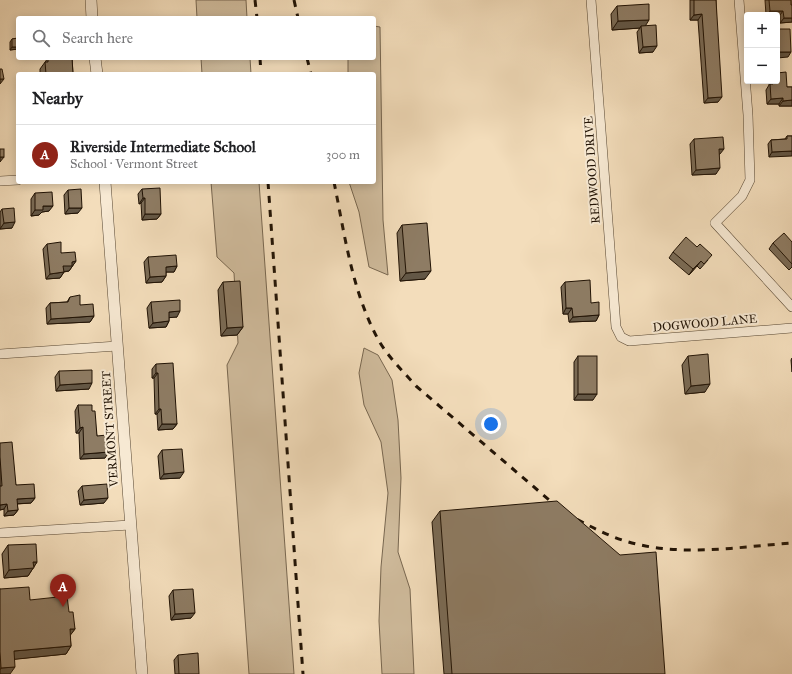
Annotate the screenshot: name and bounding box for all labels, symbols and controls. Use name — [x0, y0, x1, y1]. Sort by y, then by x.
map controls — [744, 12, 780, 84]
button: + — [744, 12, 780, 48]
search box — [16, 16, 376, 60]
icon: search — [30, 27, 52, 49]
text: Search here — [62, 29, 133, 47]
button: − — [744, 48, 780, 84]
text: Nearby — [32, 88, 83, 109]
street label: REDWOOD DRIVE — [581, 115, 603, 224]
text: Riverside Intermediate School — [70, 138, 256, 156]
text: A — [41, 147, 49, 163]
text: 300 m — [326, 147, 360, 163]
text: School · Vermont Street — [70, 156, 198, 172]
street label: DOGWOOD LANE — [652, 311, 758, 335]
street label: VERMONT STREET — [99, 370, 121, 489]
your location — [481, 414, 501, 434]
pin: A — [50, 574, 76, 607]

